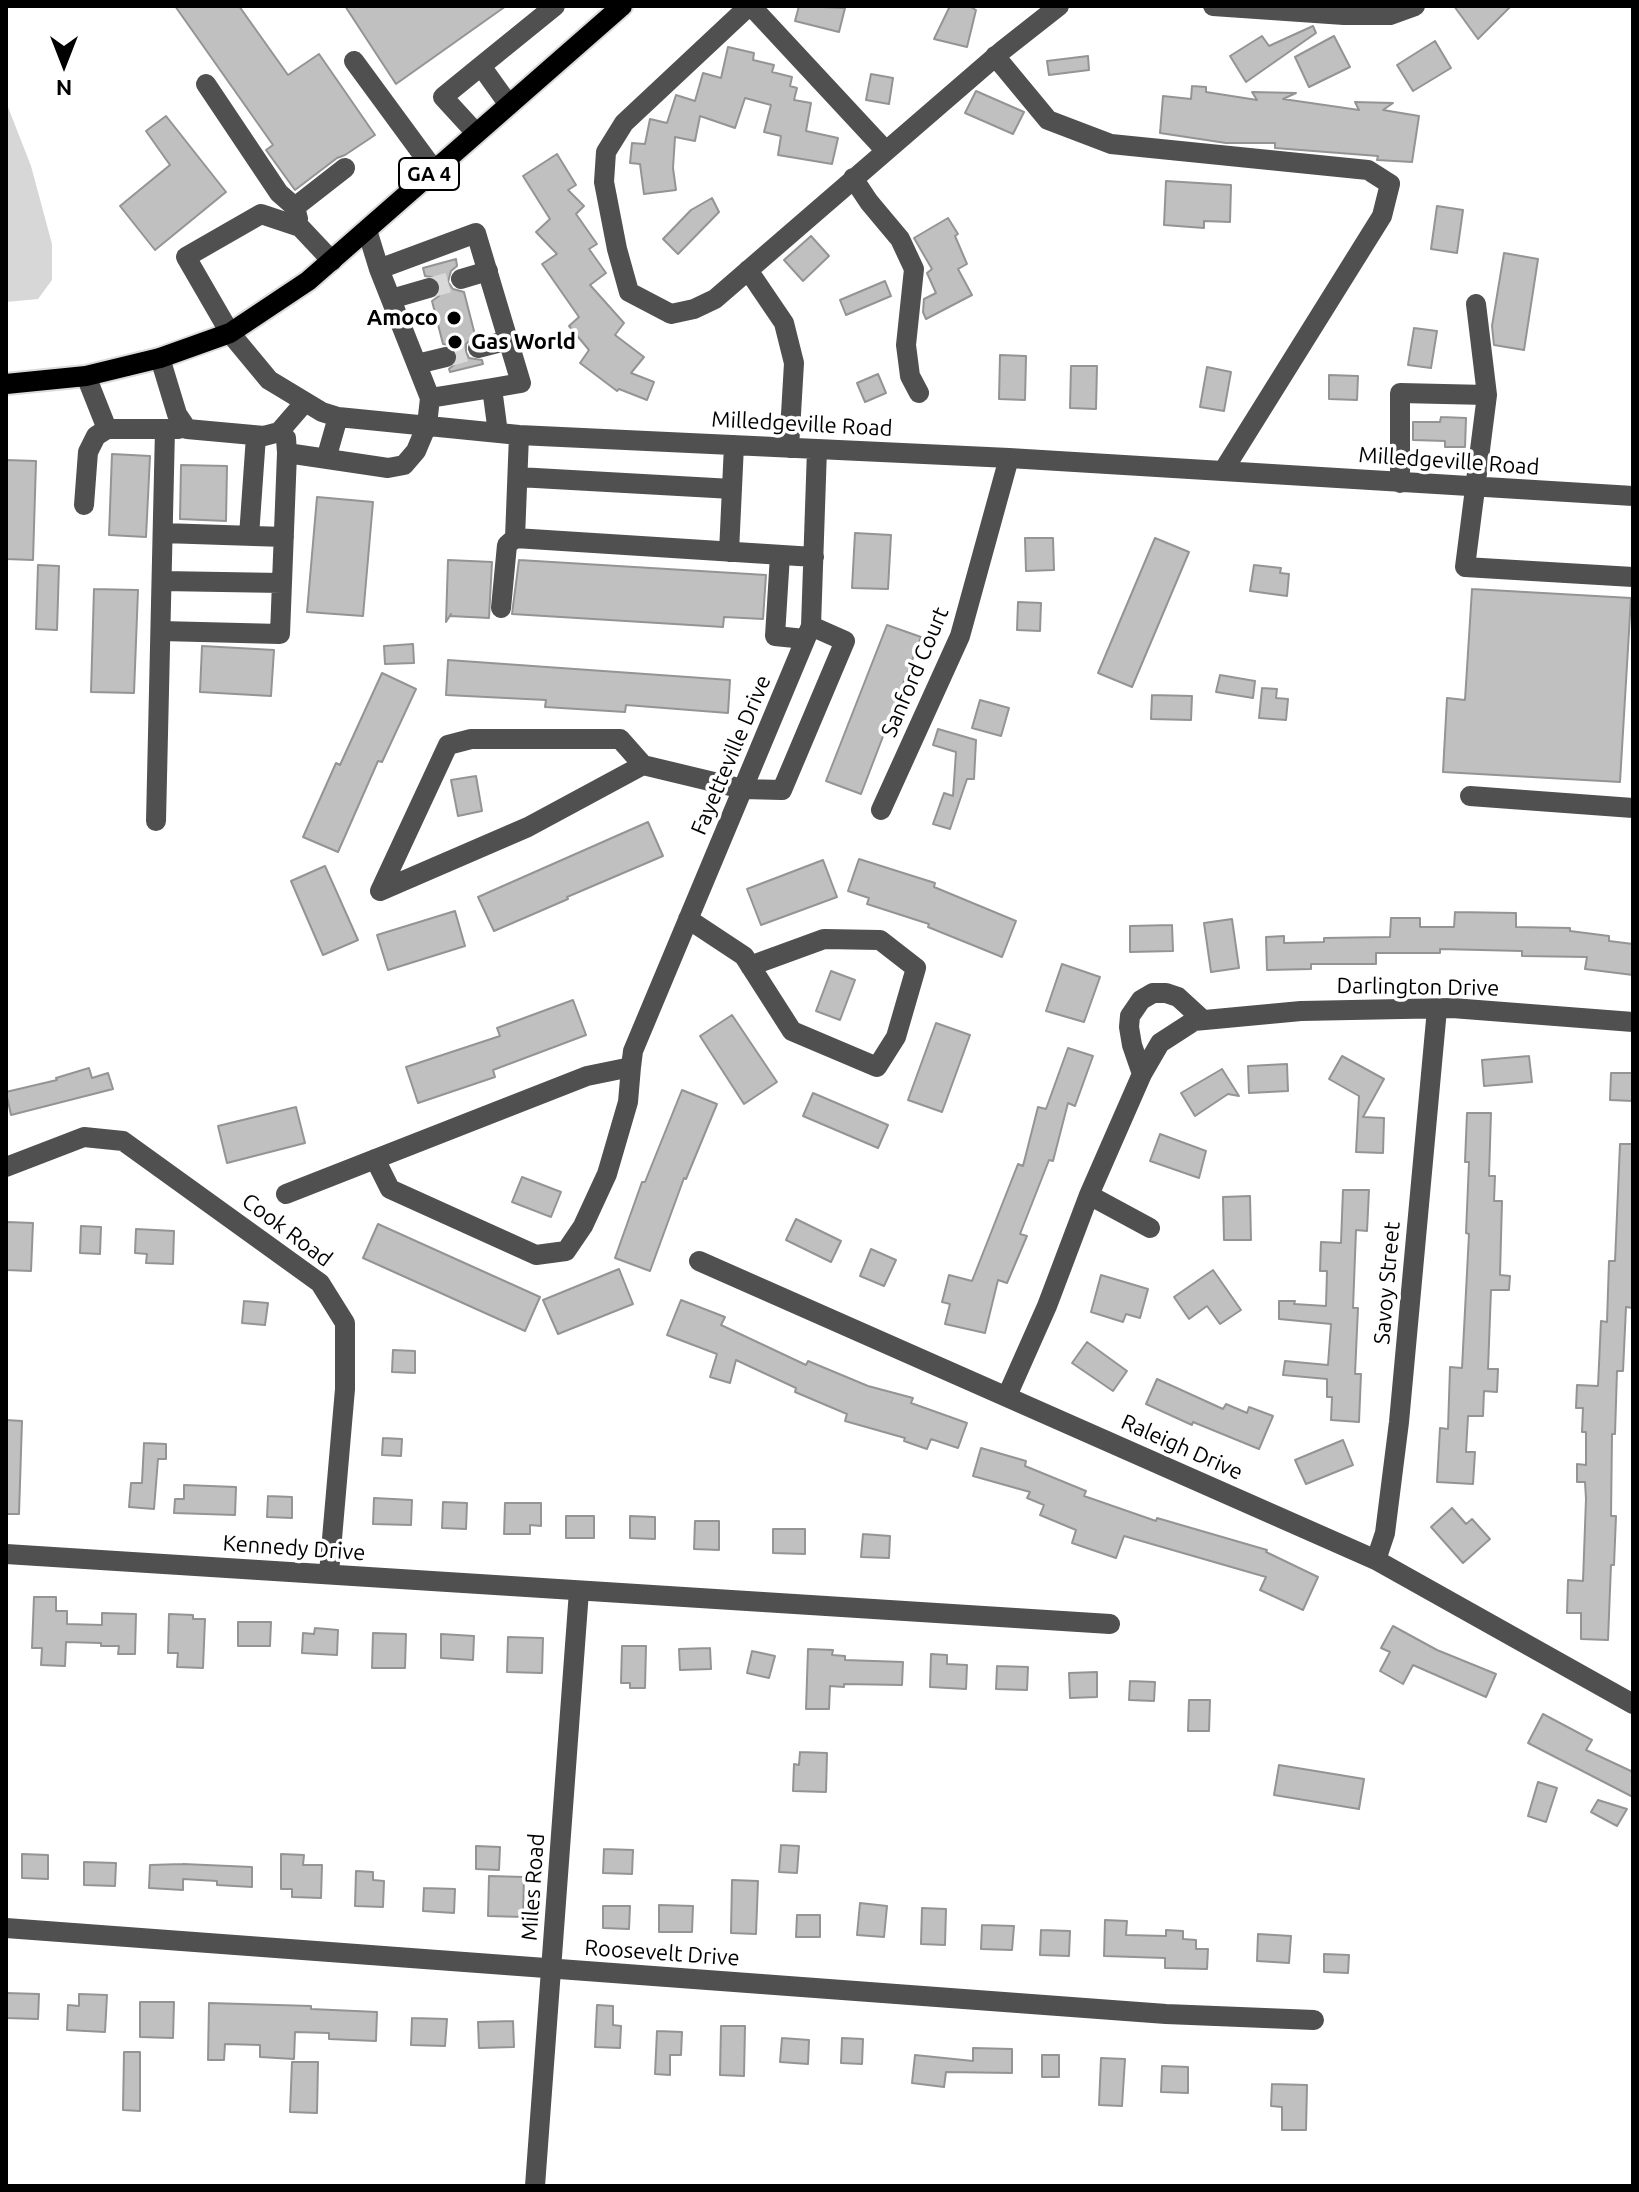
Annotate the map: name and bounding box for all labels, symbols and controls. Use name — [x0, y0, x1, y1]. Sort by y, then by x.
north arrow — [24, 24, 104, 104]
text: N — [56, 76, 72, 101]
road number: GA 4 — [399, 158, 459, 190]
place label: Amoco — [367, 305, 438, 331]
marker: Amoco — [445, 309, 463, 327]
place label: Gas World — [471, 329, 576, 355]
marker: Gas World — [446, 333, 464, 351]
street label: Milledgeville Road — [711, 406, 893, 442]
street label: Milledgeville Road — [1358, 442, 1540, 480]
street label: Sanford Court — [876, 603, 954, 741]
street label: Fayetteville Drive — [685, 671, 777, 839]
street label: Darlington Drive — [1336, 972, 1500, 1002]
street label: Cook Road — [237, 1188, 337, 1272]
street label: Savoy Street — [1368, 1220, 1406, 1346]
street label: Raleigh Drive — [1117, 1408, 1247, 1486]
street label: Kennedy Drive — [222, 1530, 366, 1566]
street label: Miles Road — [516, 1832, 550, 1942]
street label: Roosevelt Drive — [584, 1934, 740, 1972]

